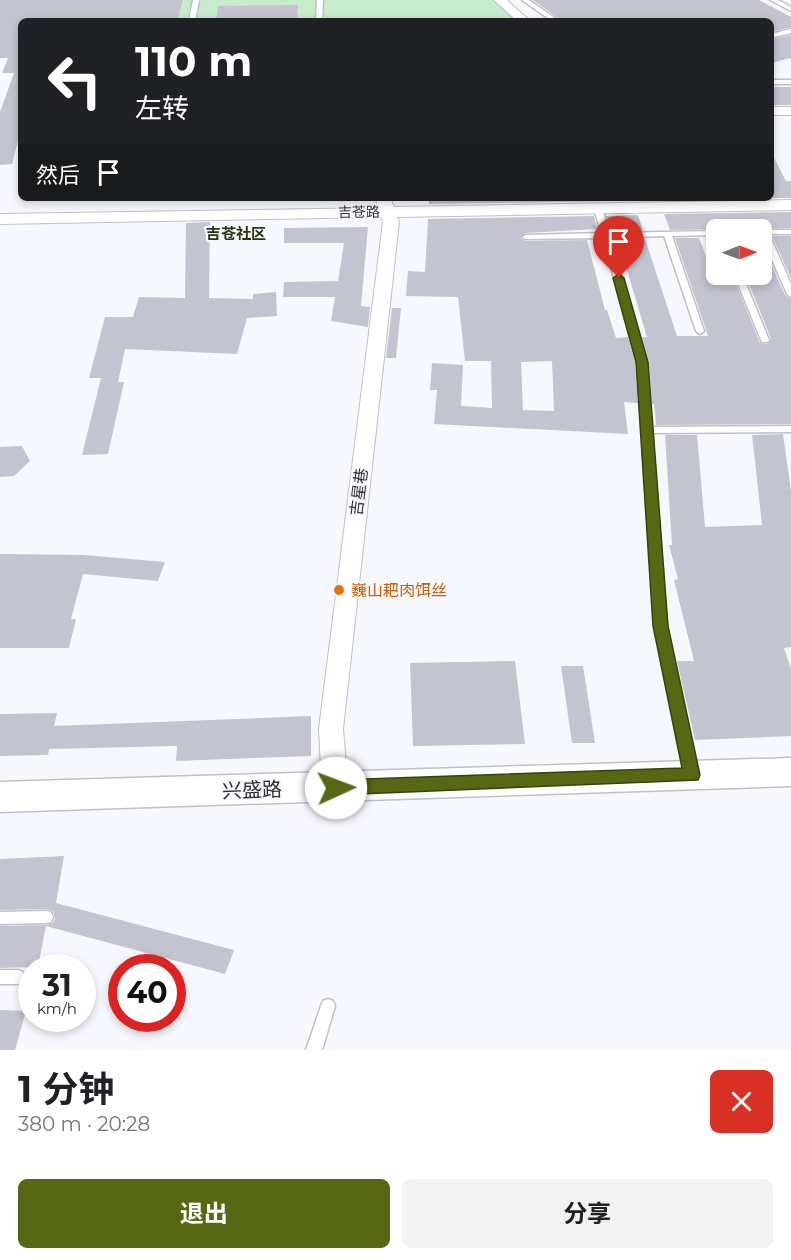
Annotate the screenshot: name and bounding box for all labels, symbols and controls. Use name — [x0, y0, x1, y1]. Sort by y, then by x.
text: 110 m — [135, 35, 252, 87]
icon: left — [36, 42, 114, 120]
text: 左转 — [135, 92, 189, 125]
icon: arrive — [92, 156, 125, 189]
text: 然后 — [36, 162, 80, 189]
street label: 吉苍路 — [338, 203, 380, 221]
pin — [593, 216, 644, 278]
north arrow — [706, 219, 772, 285]
map controls — [706, 219, 772, 285]
district label: 吉苍社区 — [206, 224, 266, 243]
icon: arrive — [602, 225, 635, 258]
street label: 吉星巷 — [347, 467, 371, 517]
place label: 巍山耙肉饵丝 — [351, 581, 447, 600]
marker: 巍山耙肉饵丝 — [332, 583, 346, 597]
position arrow — [304, 756, 368, 820]
street label: 兴盛路 — [222, 777, 282, 803]
speed limit sign: 40 — [108, 954, 186, 1032]
text: 31 — [42, 967, 72, 1004]
text: km/h — [37, 999, 77, 1018]
text: 1 分钟 — [18, 1067, 114, 1111]
button: close — [710, 1070, 773, 1133]
text: 380 m · 20:28 — [18, 1112, 150, 1136]
button: 退出 — [18, 1179, 390, 1248]
button: 分享 — [402, 1179, 773, 1248]

